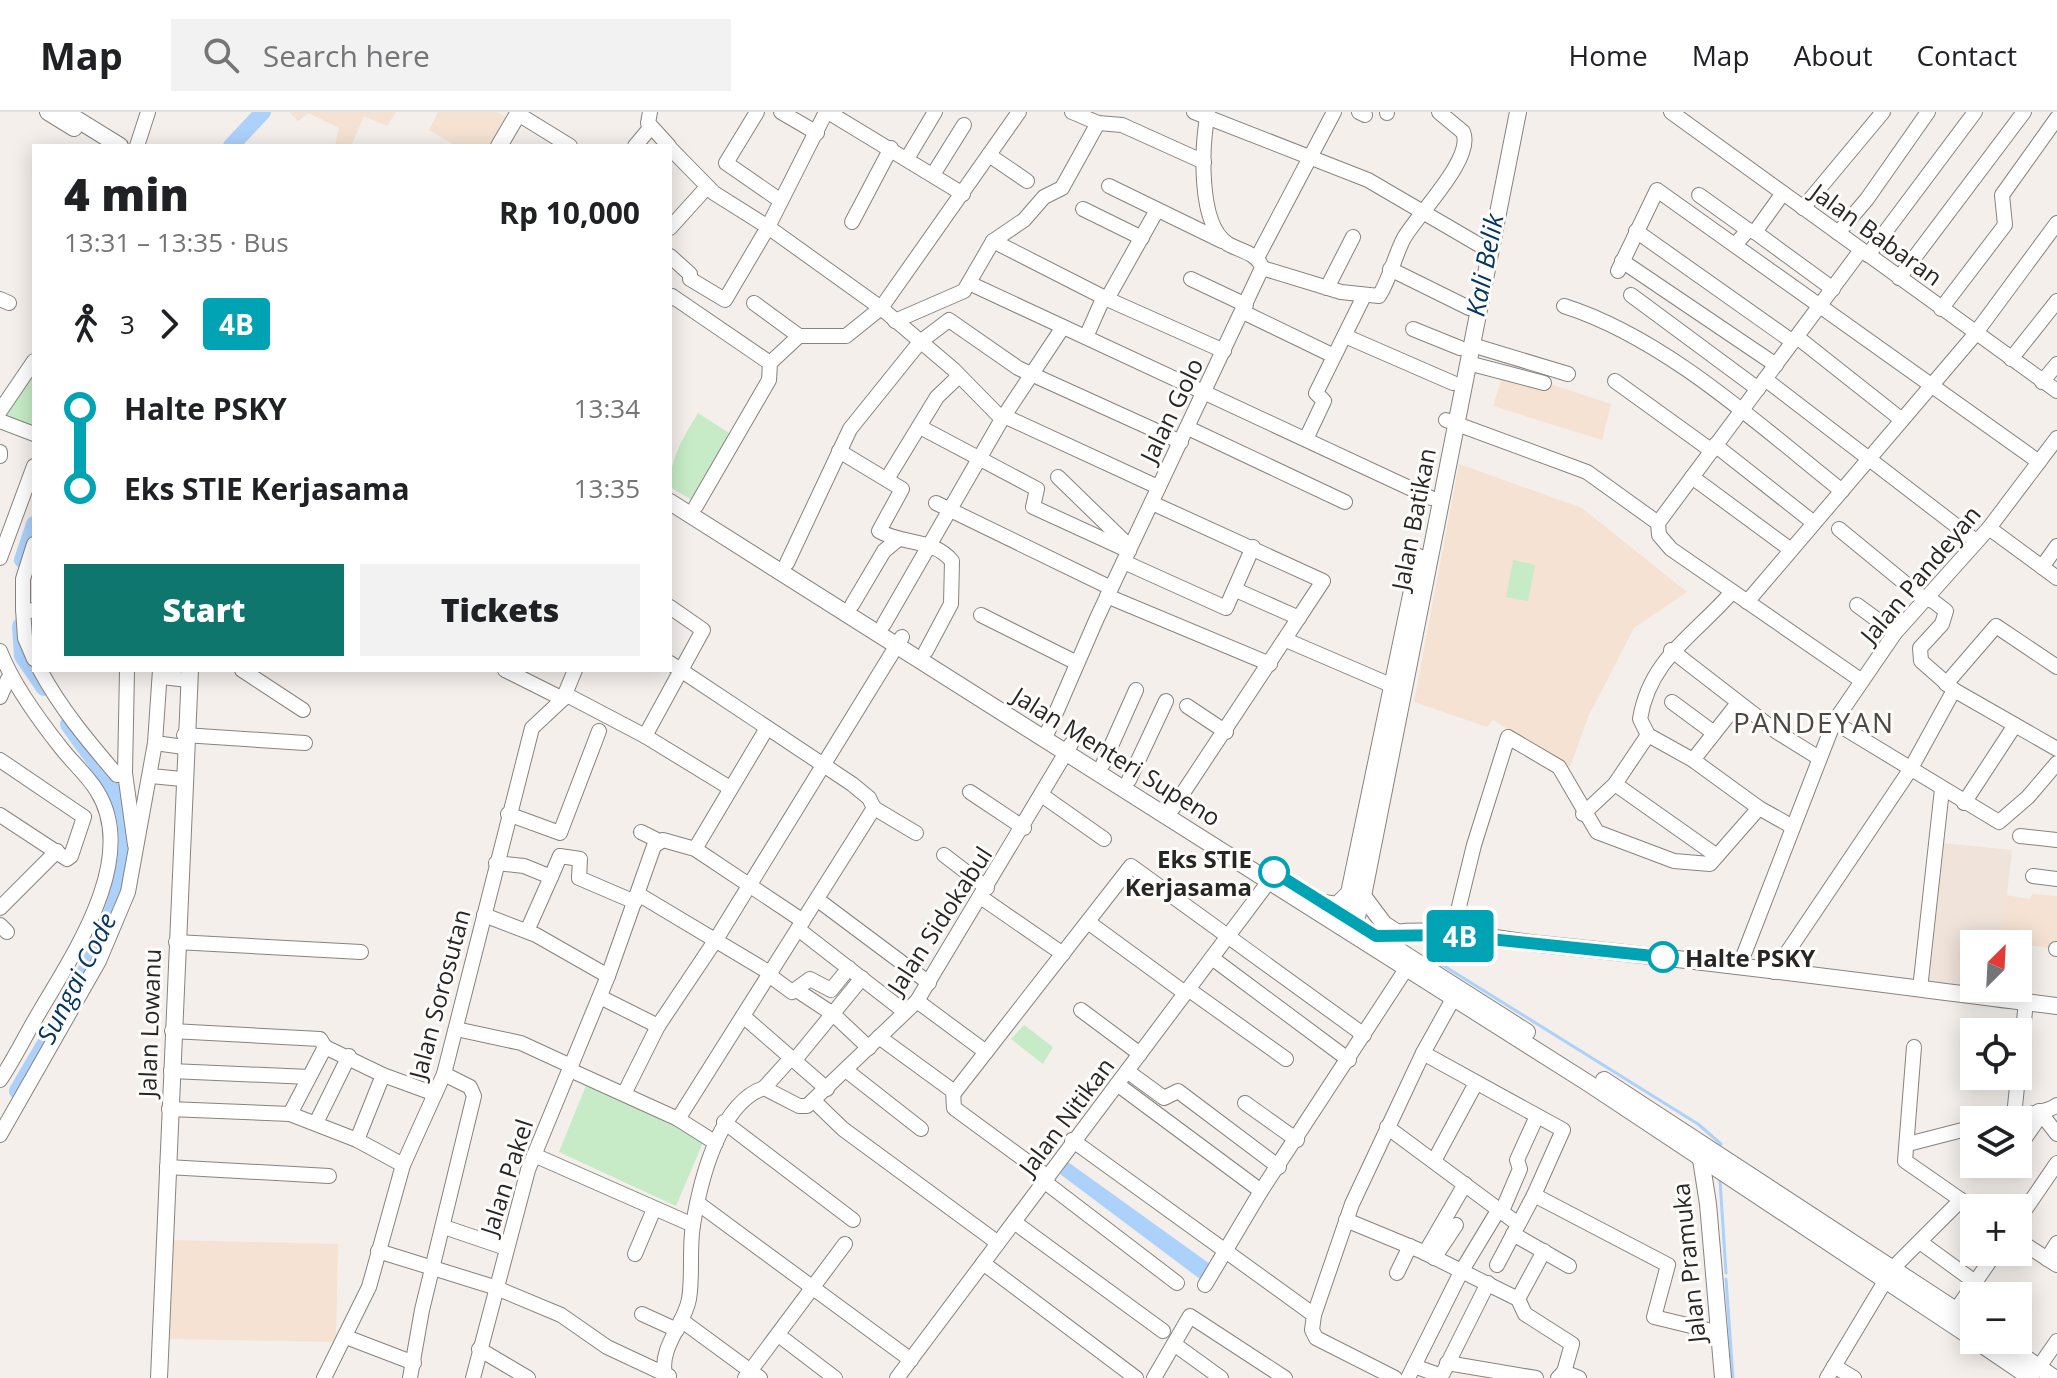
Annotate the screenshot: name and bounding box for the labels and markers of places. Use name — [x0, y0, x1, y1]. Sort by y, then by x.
place label: Eks STIE Kerjasama — [1125, 842, 1252, 903]
marker: Eks STIE Kerjasama — [1259, 857, 1289, 887]
place label: Halte PSKY — [1685, 941, 1815, 974]
marker: Halte PSKY — [1648, 942, 1678, 972]

